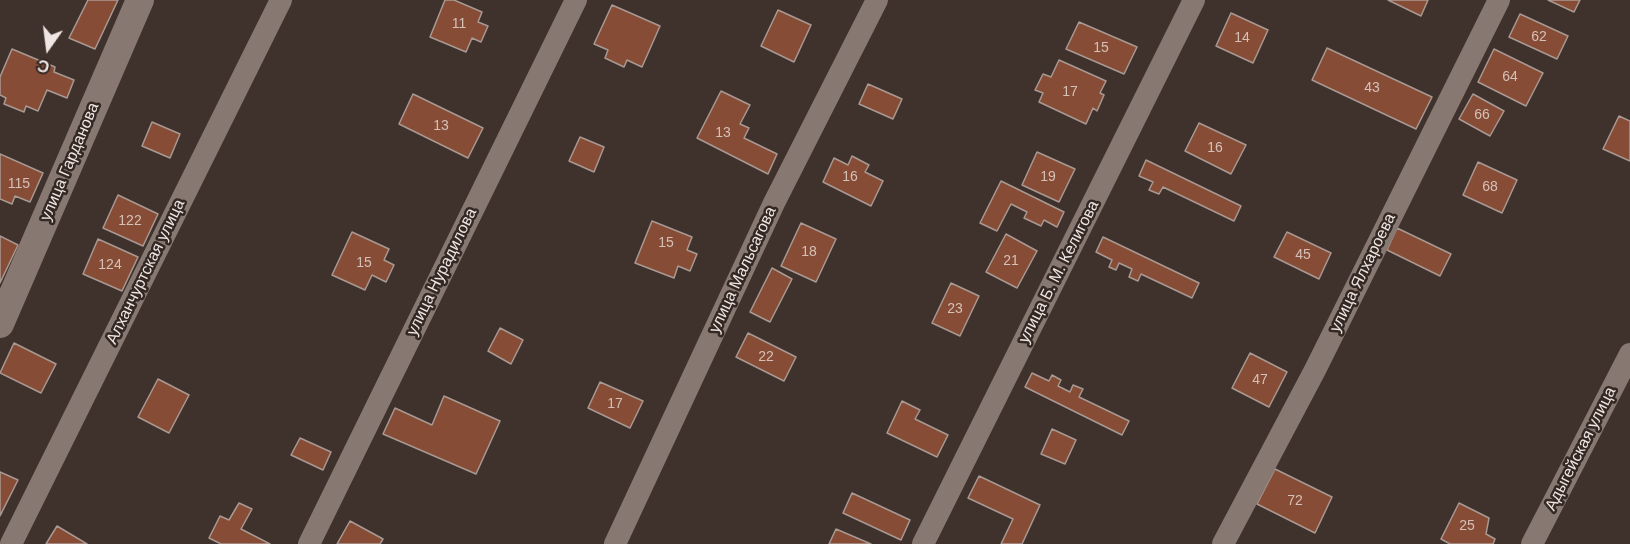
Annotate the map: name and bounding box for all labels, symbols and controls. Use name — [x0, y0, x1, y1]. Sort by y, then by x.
house number: 11 — [452, 16, 466, 32]
north arrow — [18, 18, 78, 78]
house number: 62 — [1531, 29, 1547, 45]
house number: 14 — [1234, 30, 1250, 46]
house number: 15 — [1093, 40, 1109, 56]
text: С — [36, 56, 51, 76]
house number: 64 — [1502, 69, 1518, 85]
house number: 43 — [1364, 80, 1380, 96]
house number: 17 — [1062, 84, 1078, 100]
street label: улица Гарданова — [36, 100, 104, 224]
house number: 66 — [1474, 107, 1490, 123]
house number: 13 — [433, 118, 449, 134]
house number: 13 — [715, 125, 731, 141]
house number: 16 — [1207, 140, 1223, 156]
house number: 16 — [842, 169, 858, 185]
house number: 19 — [1040, 169, 1056, 185]
house number: 115 — [8, 176, 30, 192]
house number: 68 — [1482, 179, 1498, 195]
street label: Алханчуртская улица — [103, 196, 189, 348]
street label: улица Б. М. Келигова — [1015, 197, 1103, 347]
street label: улица Мальсагова — [705, 204, 781, 336]
street label: улица Нурадилова — [403, 205, 481, 339]
street label: улица Ялхароева — [1326, 210, 1400, 336]
house number: 122 — [118, 213, 142, 229]
house number: 15 — [658, 235, 674, 251]
house number: 18 — [801, 244, 817, 260]
house number: 45 — [1295, 247, 1311, 263]
house number: 21 — [1003, 253, 1019, 269]
house number: 15 — [356, 255, 372, 271]
house number: 124 — [98, 257, 122, 273]
house number: 23 — [947, 301, 963, 317]
house number: 22 — [758, 349, 774, 365]
house number: 47 — [1252, 372, 1268, 388]
street label: Адыгейская улица — [1542, 384, 1620, 514]
house number: 17 — [607, 396, 623, 412]
house number: 72 — [1287, 493, 1303, 509]
house number: 25 — [1459, 518, 1475, 534]

